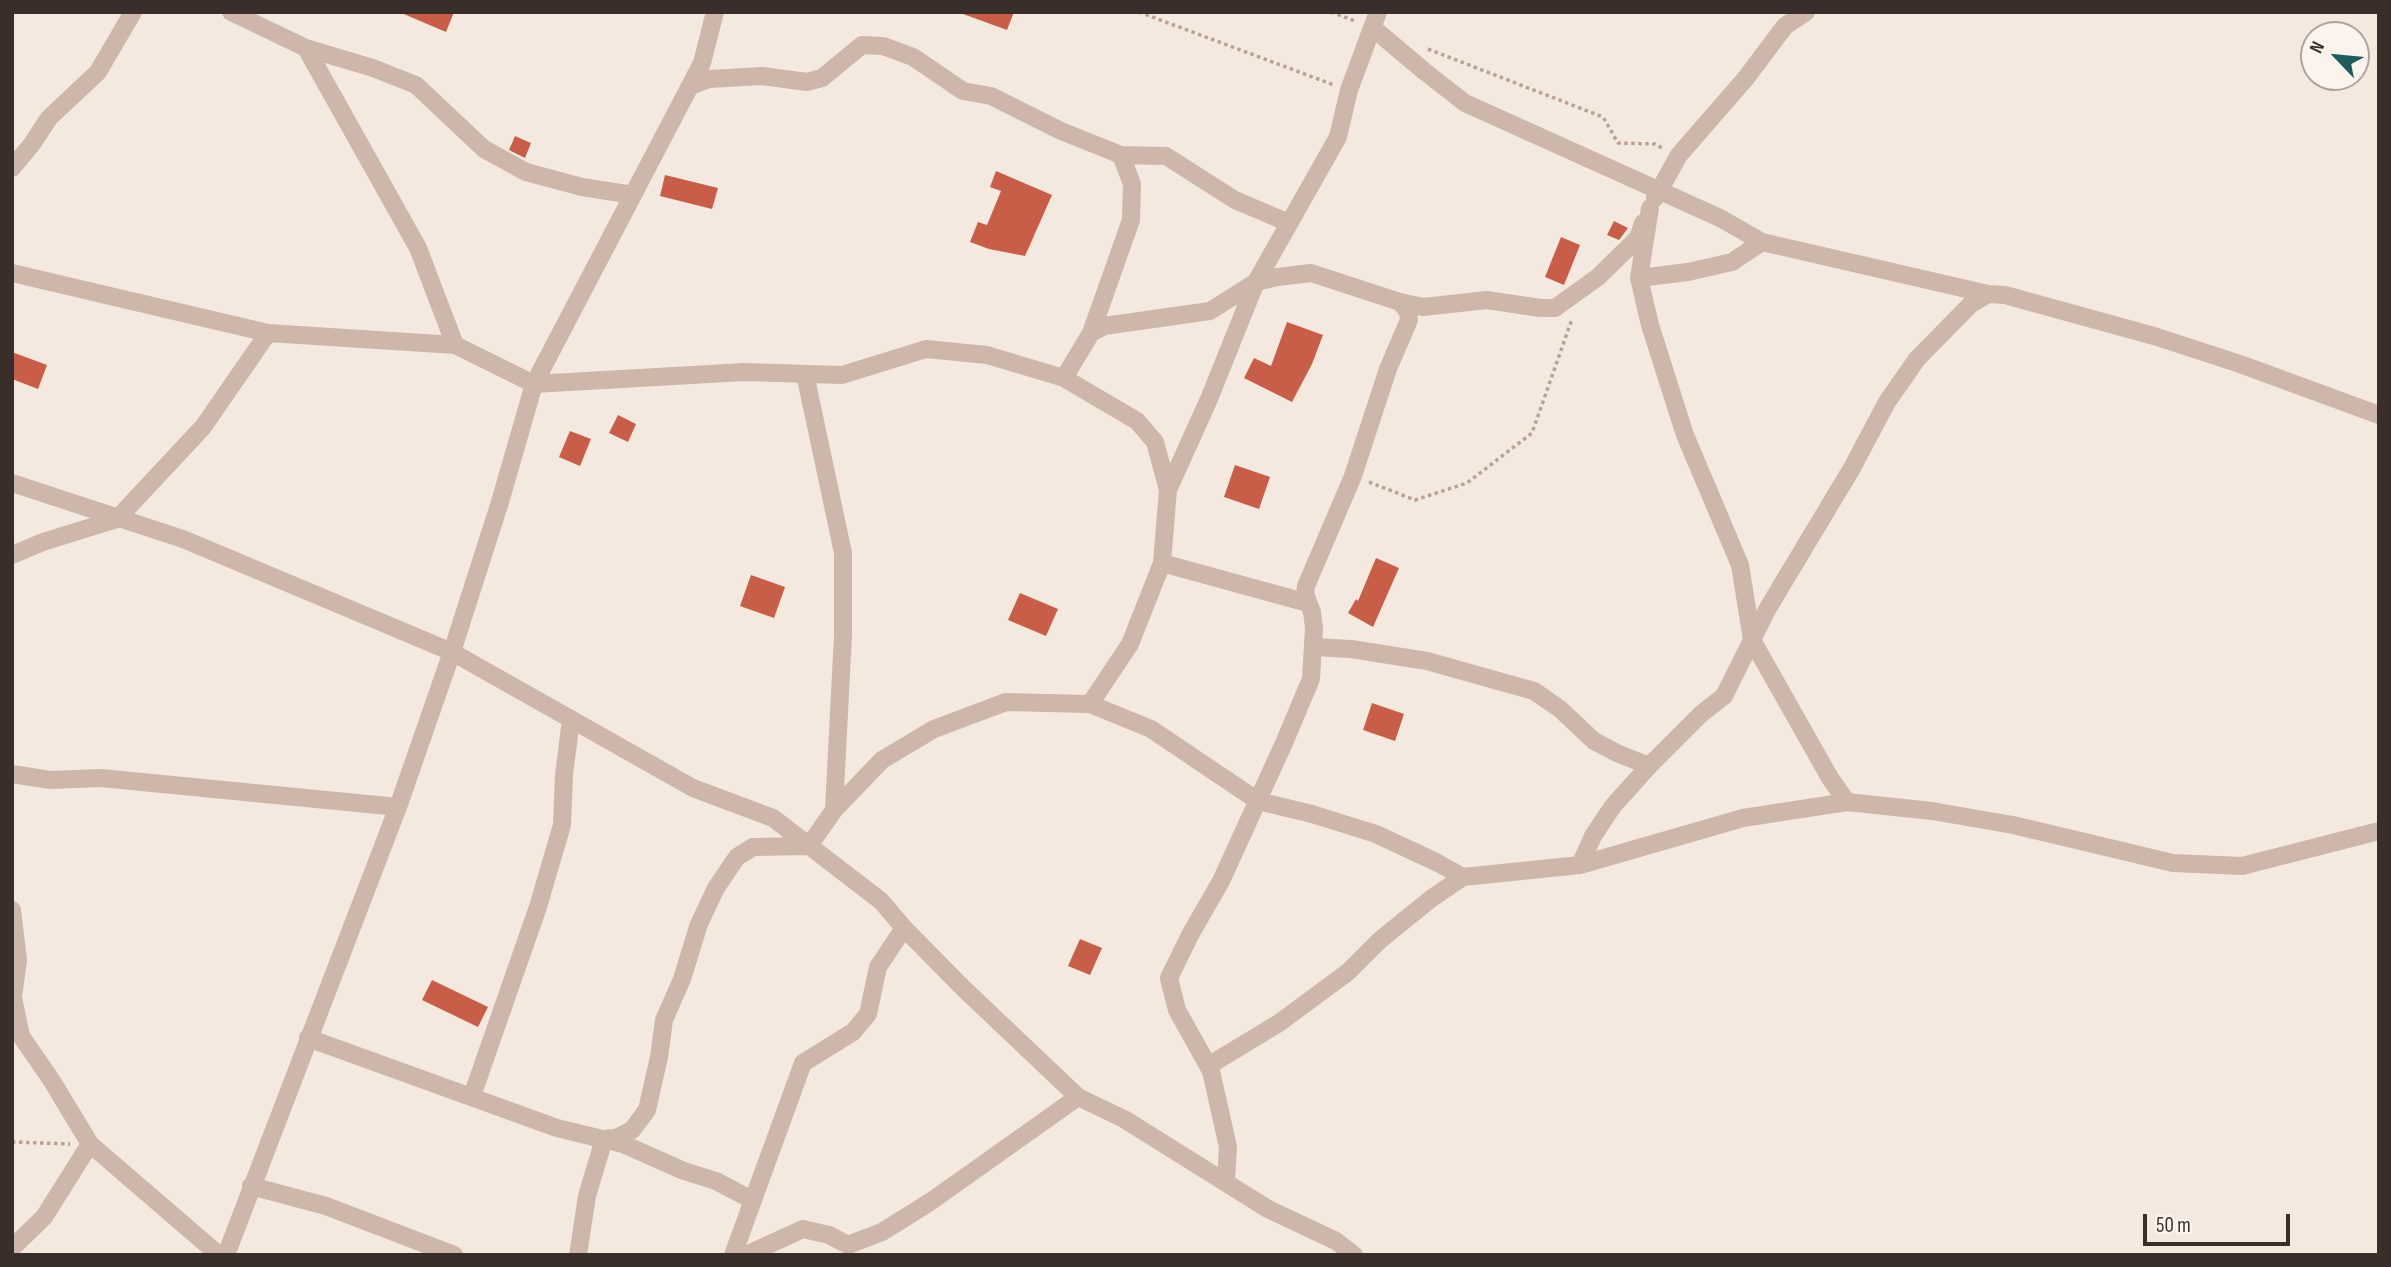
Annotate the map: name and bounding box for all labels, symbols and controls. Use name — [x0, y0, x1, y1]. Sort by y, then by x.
north arrow — [2300, 21, 2370, 91]
text: N — [2305, 38, 2330, 57]
scale bar — [2146, 1200, 2293, 1244]
text: 50 m — [2156, 1213, 2191, 1238]

